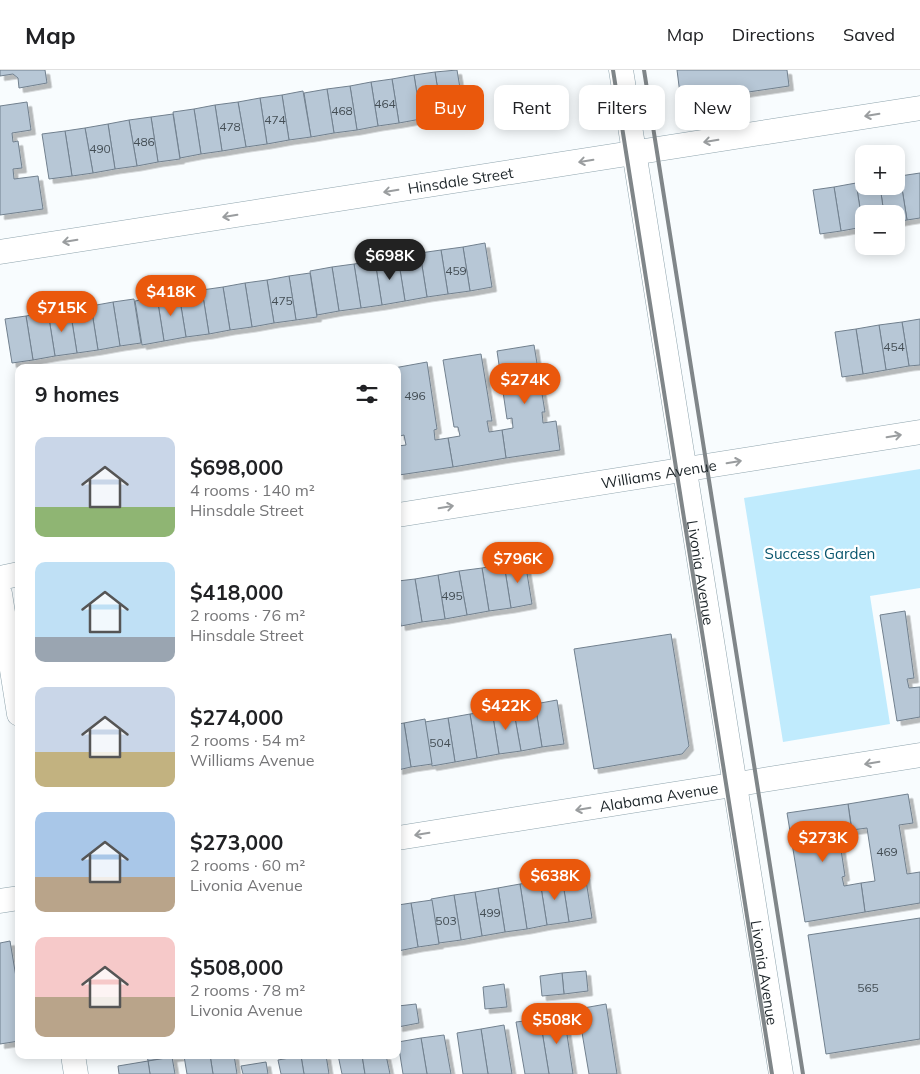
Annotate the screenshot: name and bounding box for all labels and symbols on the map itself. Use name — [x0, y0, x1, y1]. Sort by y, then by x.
house number: 464 — [374, 96, 396, 111]
house number: 468 — [331, 103, 353, 118]
one-way arrow — [864, 111, 880, 121]
house number: 474 — [264, 112, 286, 127]
house number: 478 — [219, 119, 241, 134]
house number: 486 — [133, 134, 155, 149]
one-way arrow — [704, 136, 720, 146]
house number: 490 — [89, 141, 111, 156]
one-way arrow — [579, 156, 595, 166]
street label: Hinsdale Street — [406, 162, 515, 198]
one-way arrow — [383, 186, 399, 196]
one-way arrow — [223, 211, 239, 221]
one-way arrow — [62, 236, 78, 246]
pin: $698K — [355, 238, 425, 281]
house number: 459 — [445, 263, 467, 278]
pin: $418K — [136, 274, 206, 317]
pin: $715K — [27, 290, 97, 333]
house number: 475 — [271, 293, 293, 308]
house number: 454 — [883, 339, 905, 354]
pin: $274K — [490, 362, 560, 405]
house number: 496 — [404, 388, 426, 403]
one-way arrow — [886, 431, 902, 441]
street label: Williams Avenue — [600, 455, 718, 492]
one-way arrow — [725, 457, 741, 467]
one-way arrow — [437, 502, 453, 512]
street label: Livonia Avenue — [683, 519, 719, 626]
pin: $796K — [483, 542, 553, 584]
park label: Success Garden — [765, 544, 875, 563]
house number: 495 — [441, 588, 463, 603]
pin: $422K — [471, 688, 541, 731]
house number: 504 — [429, 735, 451, 750]
one-way arrow — [864, 758, 880, 768]
street label: Alabama Avenue — [598, 778, 720, 815]
one-way arrow — [575, 804, 591, 814]
pin: $273K — [788, 820, 858, 863]
one-way arrow — [415, 830, 431, 840]
house number: 469 — [876, 844, 898, 859]
pin: $638K — [520, 858, 590, 901]
house number: 499 — [479, 905, 501, 920]
house number: 503 — [435, 913, 457, 928]
street label: Livonia Avenue — [747, 919, 783, 1026]
house number: 565 — [857, 980, 879, 995]
pin: $508K — [522, 1002, 592, 1045]

